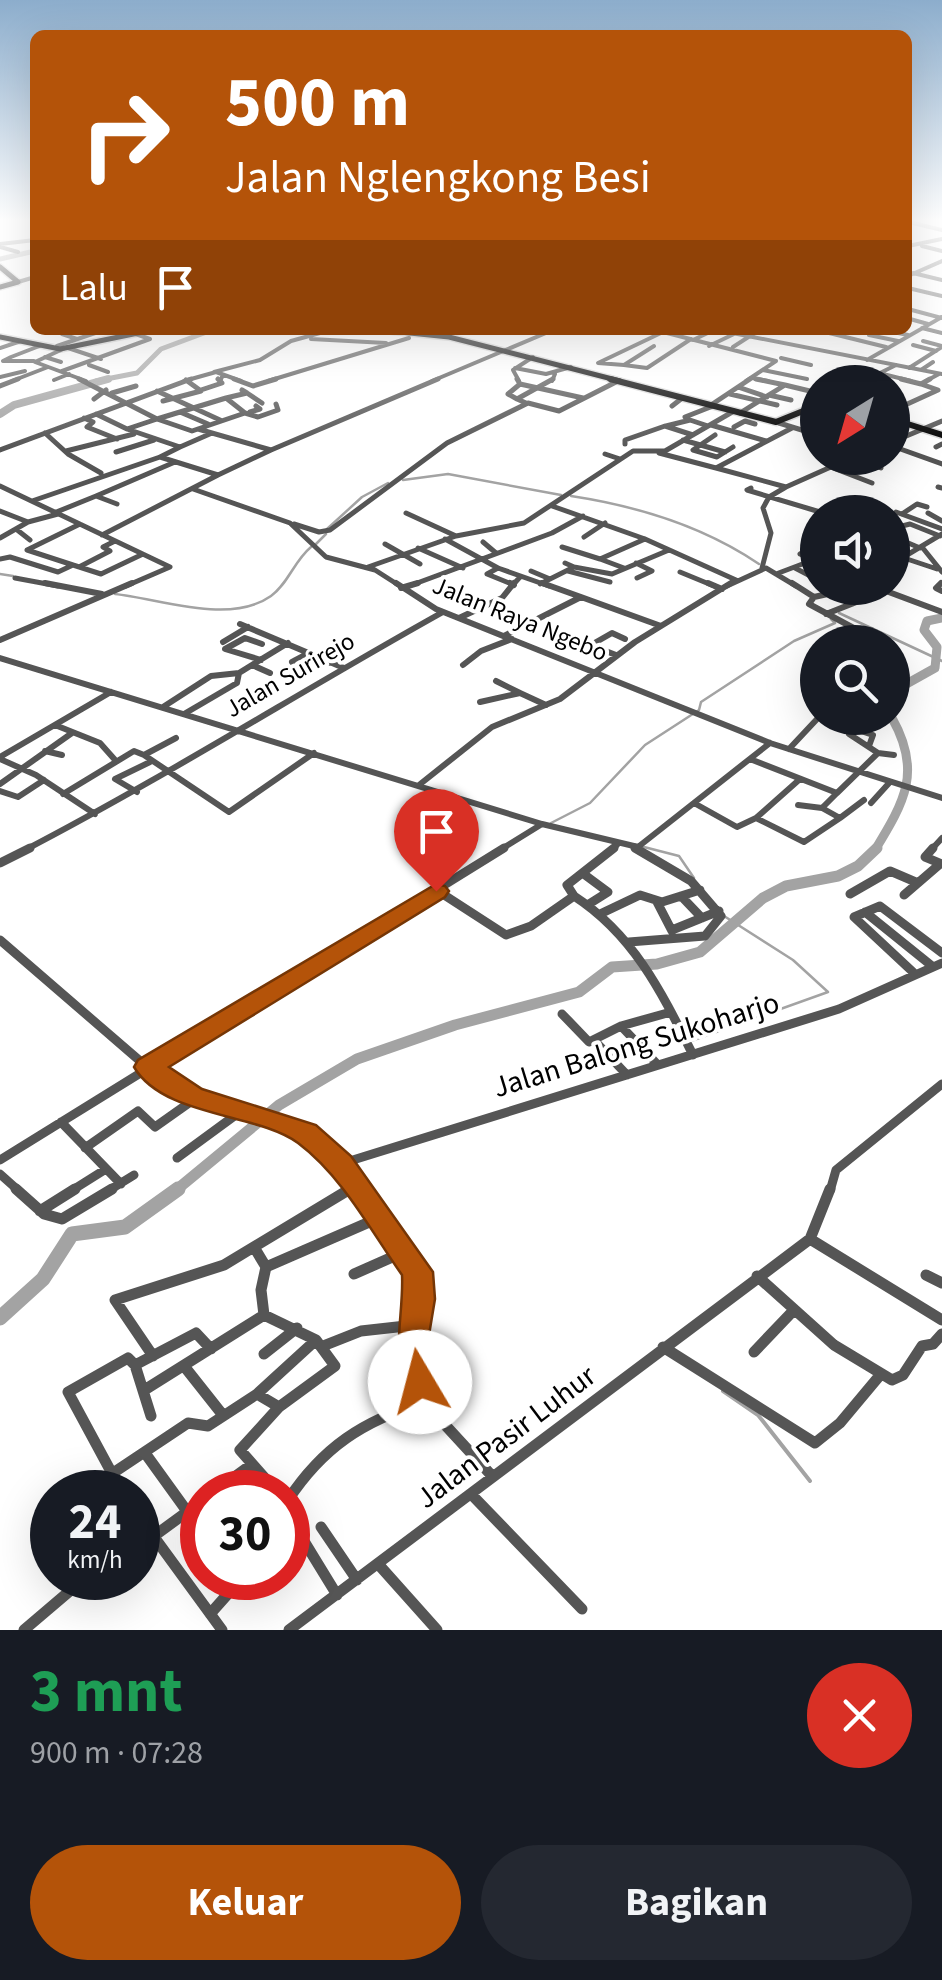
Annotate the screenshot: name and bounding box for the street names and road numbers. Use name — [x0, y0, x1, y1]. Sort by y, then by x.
street label: Jalan Raya Ngebo — [427, 567, 613, 671]
street label: Jalan Surirejo — [218, 623, 362, 727]
street label: Jalan Balong Sukoharjo — [488, 981, 784, 1109]
street label: Jalan Pasir Luhur — [407, 1355, 605, 1519]

